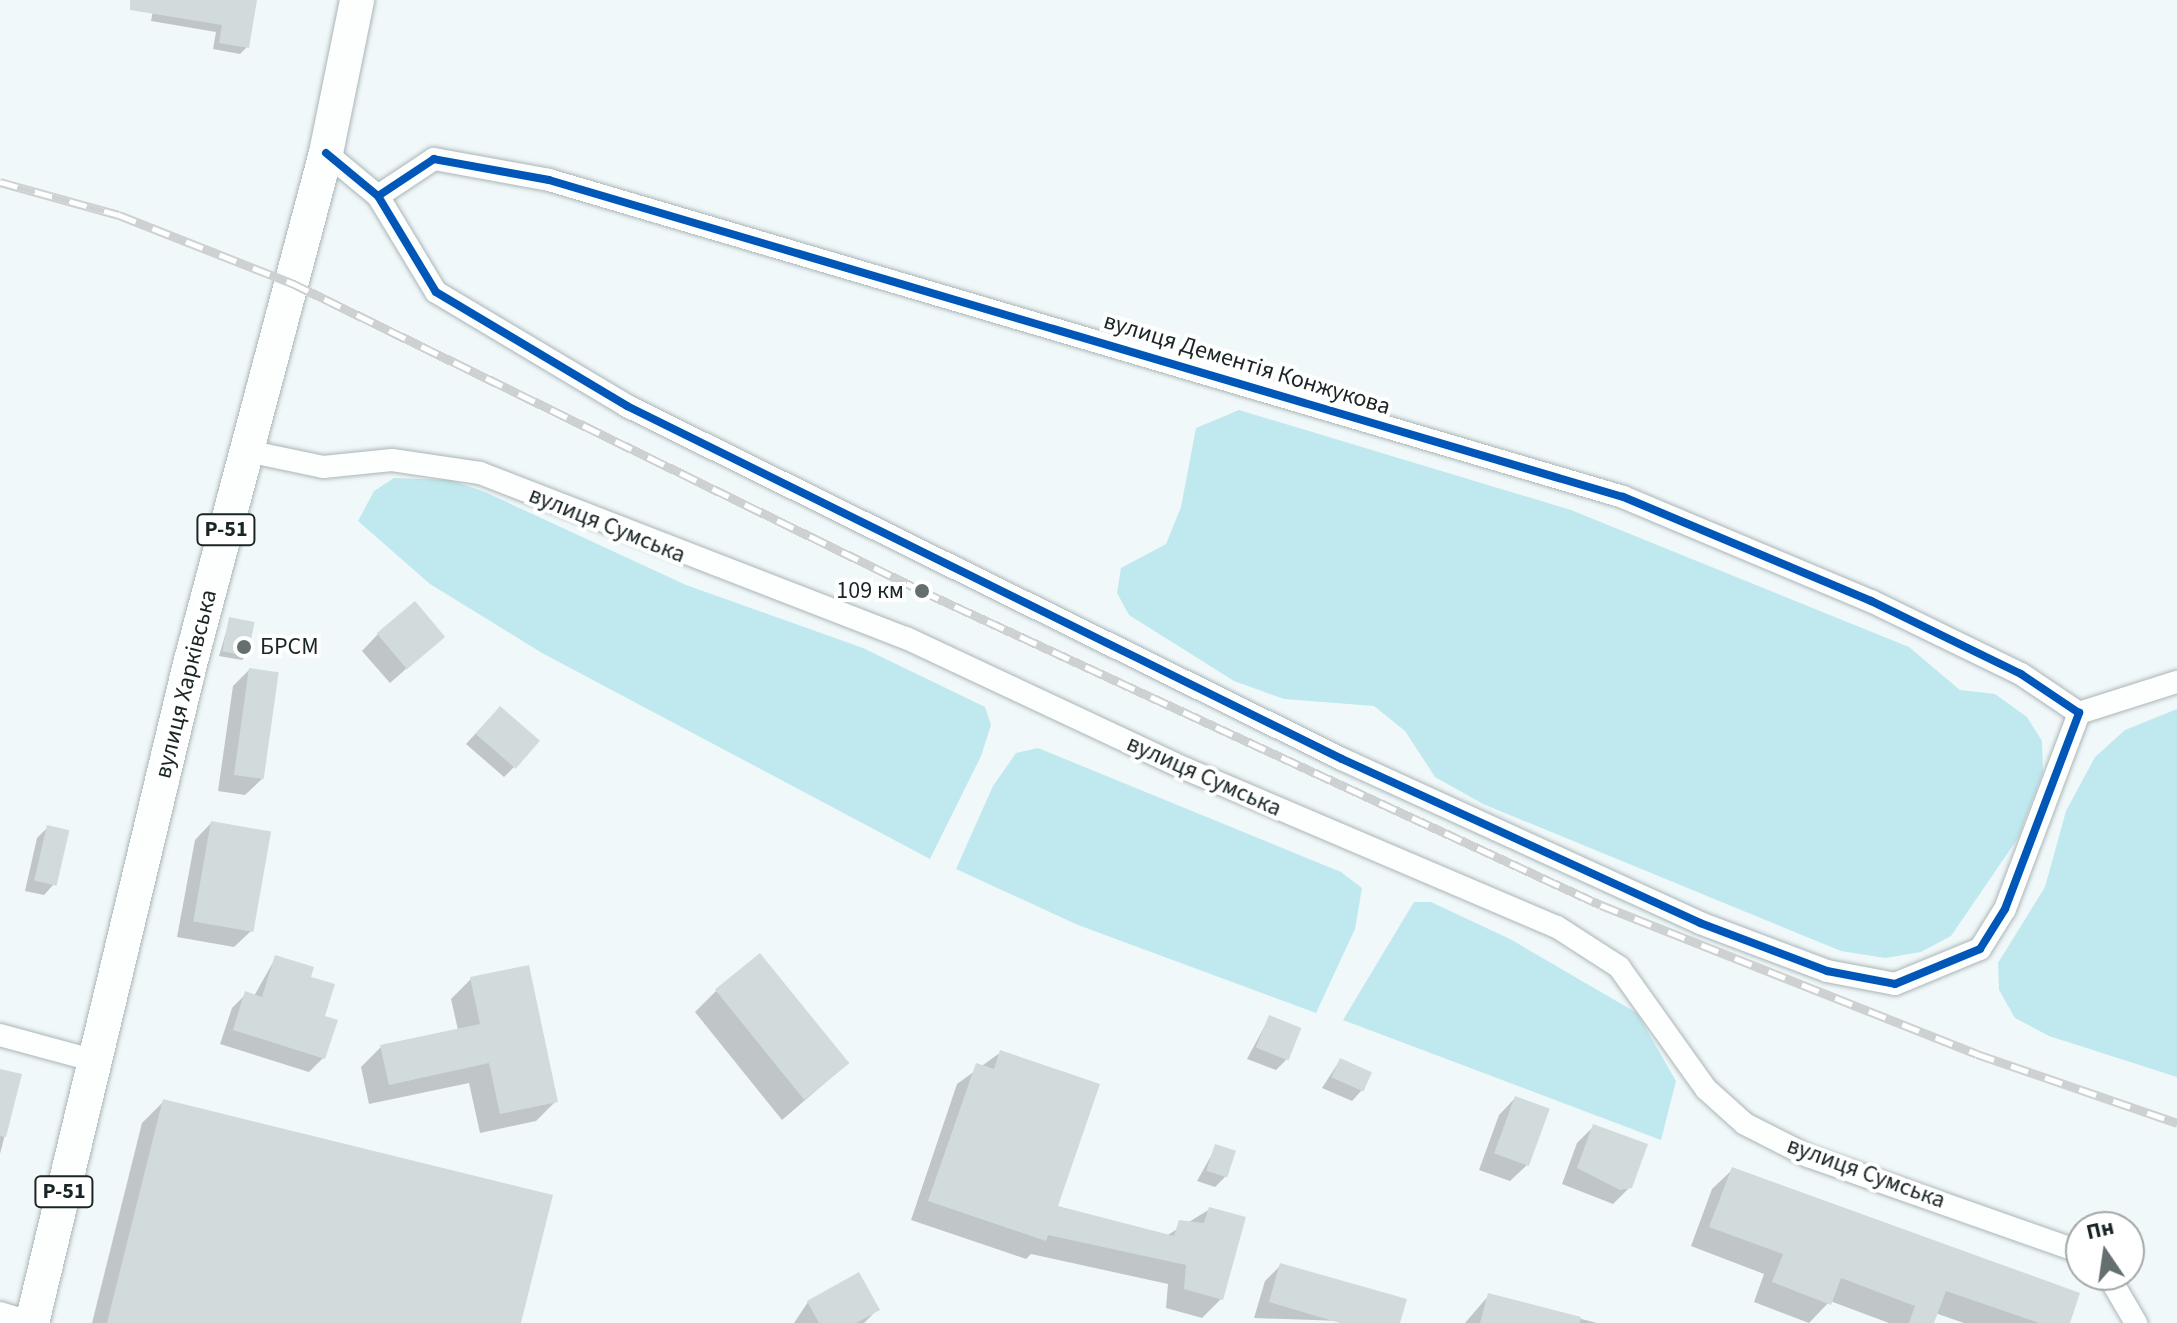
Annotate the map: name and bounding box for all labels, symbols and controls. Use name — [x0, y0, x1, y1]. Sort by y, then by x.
street label: вулиця Дементія Конжукова — [1100, 307, 1394, 421]
street label: вулиця Сумська — [525, 481, 689, 569]
road number: Р-51 — [196, 512, 256, 548]
place label: 109 км — [836, 577, 904, 605]
marker: 109 км — [911, 580, 933, 602]
street label: вулиця Харківська — [149, 586, 223, 782]
place label: БРСМ — [260, 633, 319, 661]
marker: БРСМ — [235, 638, 253, 656]
street label: вулиця Сумська — [1122, 729, 1286, 823]
street label: вулиця Сумська — [1783, 1131, 1949, 1215]
road number: Р-51 — [34, 1174, 94, 1210]
north arrow — [2065, 1211, 2145, 1291]
text: Пн — [2083, 1211, 2117, 1248]

